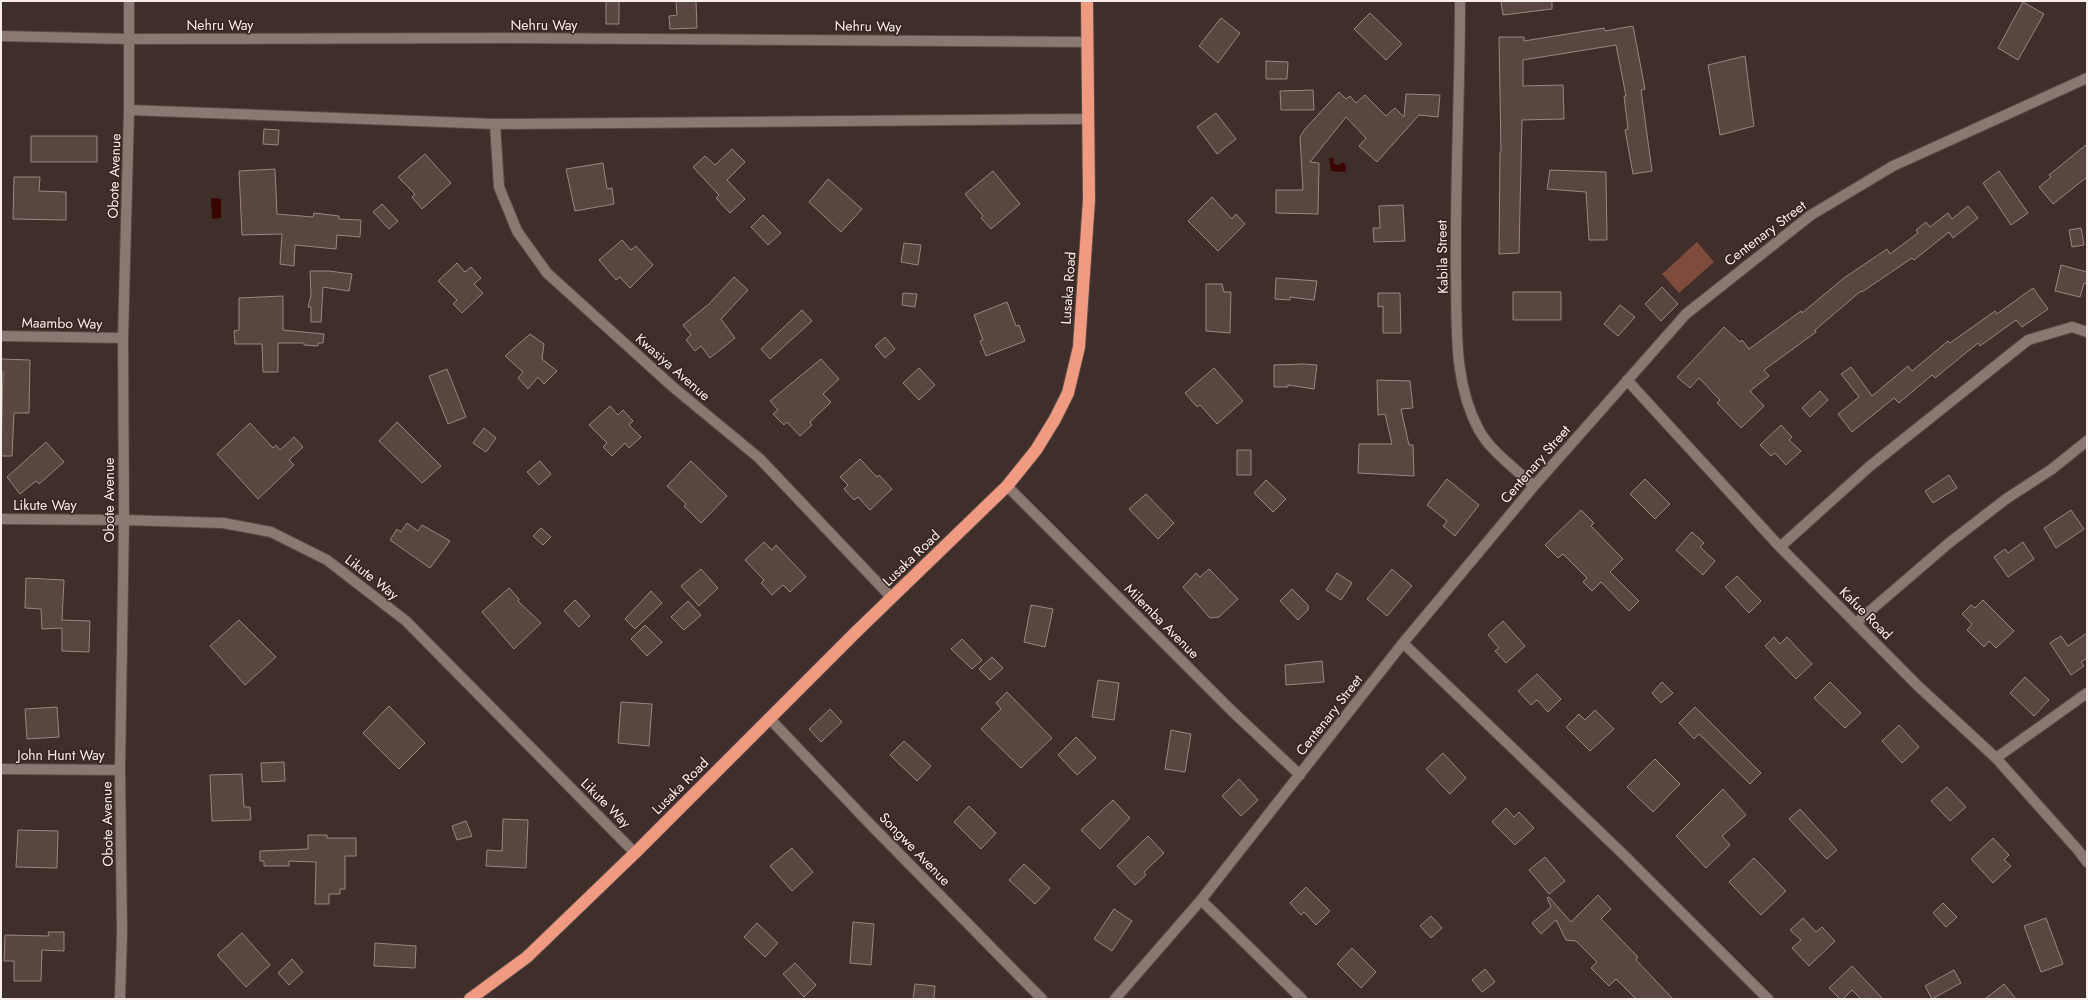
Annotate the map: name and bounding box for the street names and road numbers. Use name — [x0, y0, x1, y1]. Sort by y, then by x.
street label: Nehru Way — [186, 15, 254, 35]
street label: Nehru Way — [510, 15, 578, 35]
street label: Nehru Way — [834, 15, 903, 37]
street label: Obote Avenue — [103, 133, 125, 219]
street label: Centenary Street — [1720, 195, 1811, 270]
street label: Kabila Street — [1431, 219, 1453, 294]
street label: Lusaka Road — [1055, 251, 1081, 325]
street label: Maambo Way — [21, 312, 103, 334]
street label: Kwasiya Avenue — [631, 329, 715, 405]
street label: Centenary Street — [1495, 420, 1575, 507]
street label: Obote Avenue — [99, 457, 119, 543]
street label: Likute Way — [13, 495, 78, 515]
street label: Lusaka Road — [878, 525, 944, 591]
street label: Likute Way — [341, 550, 404, 605]
street label: Milemba Avenue — [1120, 579, 1204, 663]
street label: Kafue Road — [1835, 582, 1897, 644]
street label: Centenary Street — [1291, 670, 1367, 760]
street label: John Hunt Way — [15, 745, 106, 765]
street label: Lusaka Road — [647, 753, 713, 819]
street label: Likute Way — [577, 774, 636, 833]
street label: Obote Avenue — [96, 781, 118, 867]
street label: Songwe Avenue — [875, 808, 955, 890]

